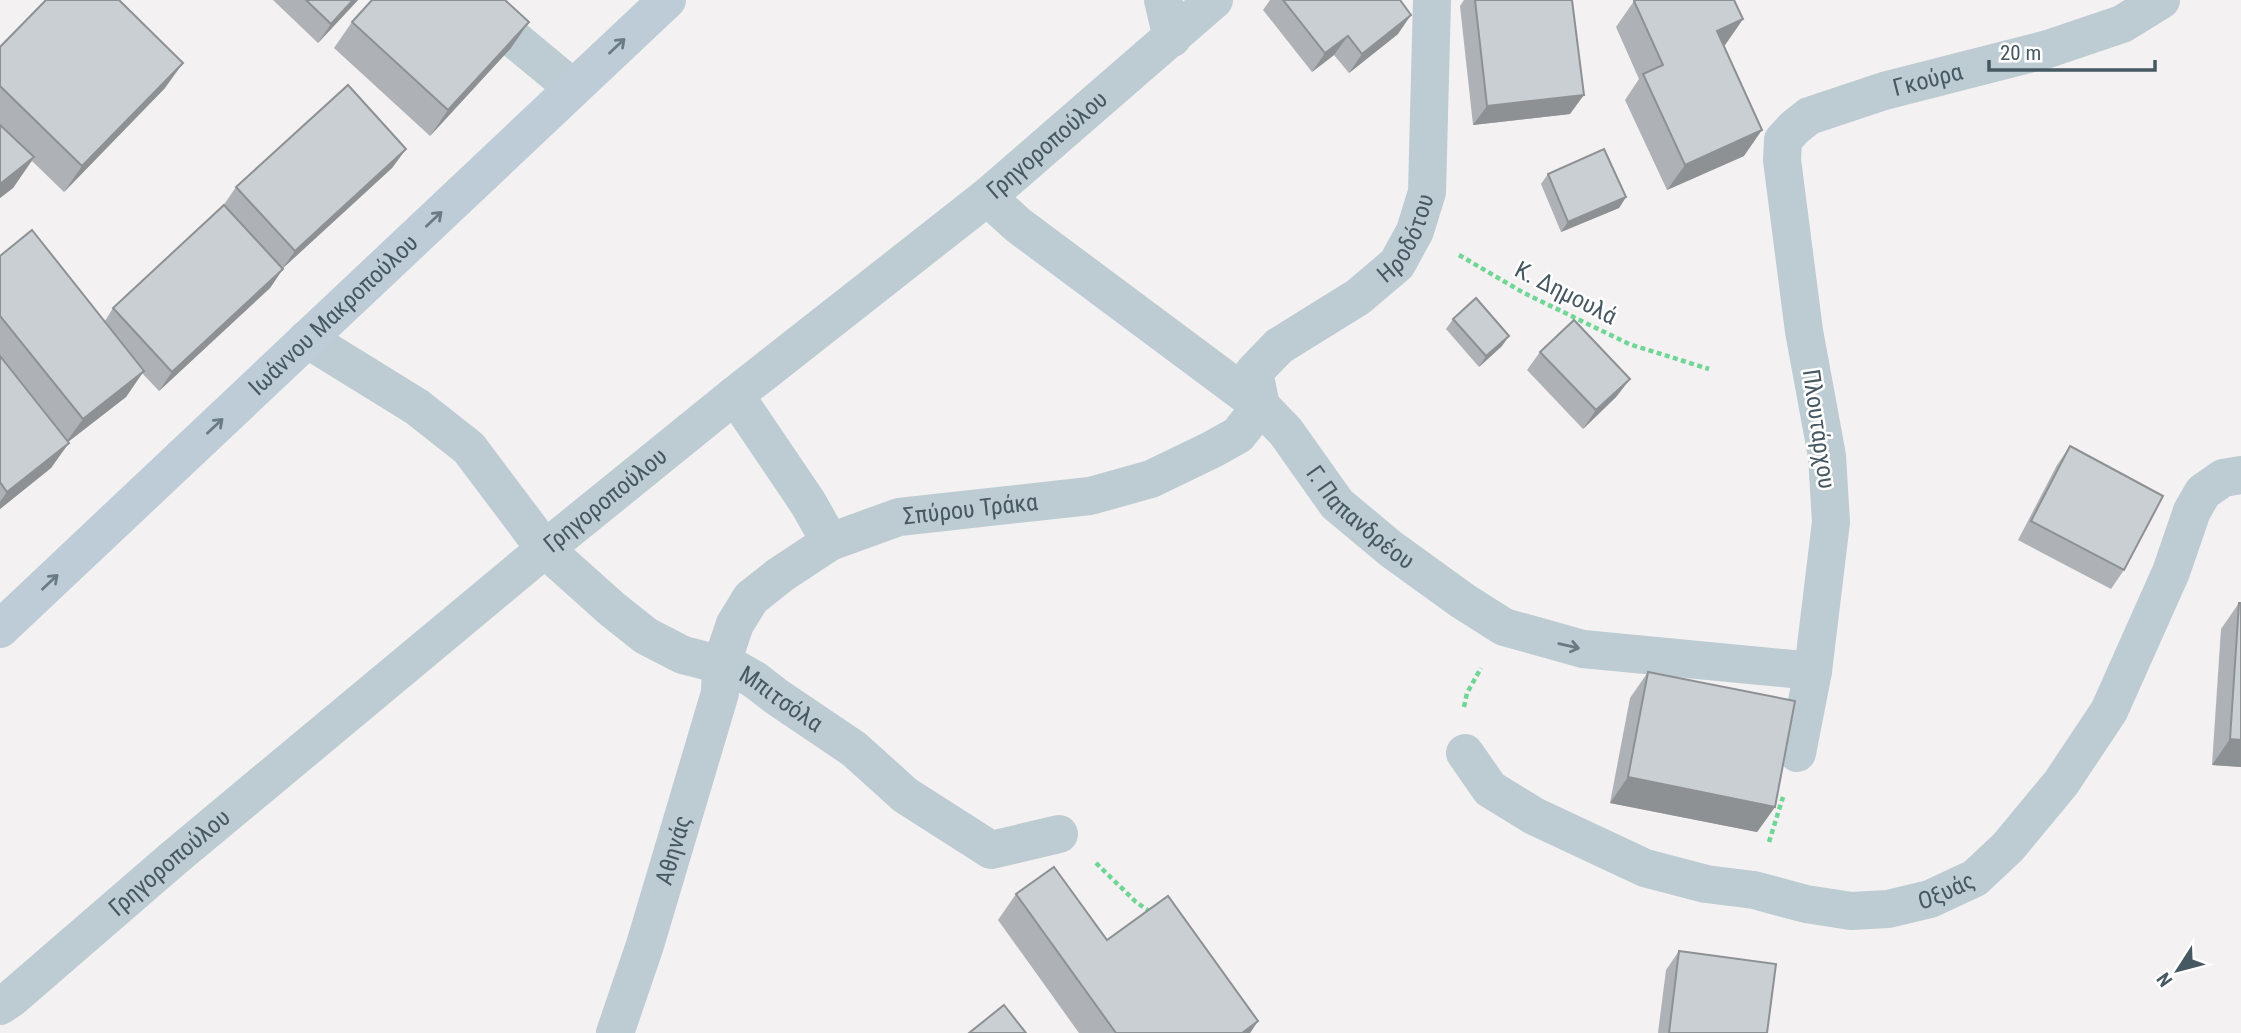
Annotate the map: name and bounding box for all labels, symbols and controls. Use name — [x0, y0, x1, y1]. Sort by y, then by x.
scale bar — [1989, 28, 2155, 72]
one-way arrow — [608, 38, 625, 55]
text: 20 m — [2000, 41, 2041, 65]
street label: Γκούρα — [1890, 57, 1966, 102]
street label: Γρηγοροπούλου — [981, 85, 1113, 205]
street label: Ηροδότου — [1372, 191, 1440, 289]
one-way arrow — [425, 211, 443, 227]
street label: Ιωάννου Μακροπούλου — [243, 229, 423, 401]
street label: Κ. Δημουλά — [1510, 255, 1622, 331]
street label: Πλουτάρχου — [1797, 368, 1841, 490]
one-way arrow — [206, 417, 223, 434]
street label: Γρηγοροπούλου — [538, 442, 673, 558]
street label: Γ. Παπανδρέου — [1300, 460, 1420, 575]
street label: Σπύρου Τράκα — [902, 488, 1039, 530]
one-way arrow — [41, 574, 59, 590]
one-way arrow — [1557, 639, 1580, 653]
street label: Μπιτσόλα — [735, 660, 828, 738]
street label: Γρηγοροπούλου — [103, 803, 236, 922]
street label: Αθηνάς — [650, 812, 697, 888]
street label: Οξυάς — [1915, 866, 1979, 915]
north arrow — [2143, 935, 2213, 1005]
text: N — [2152, 968, 2177, 991]

